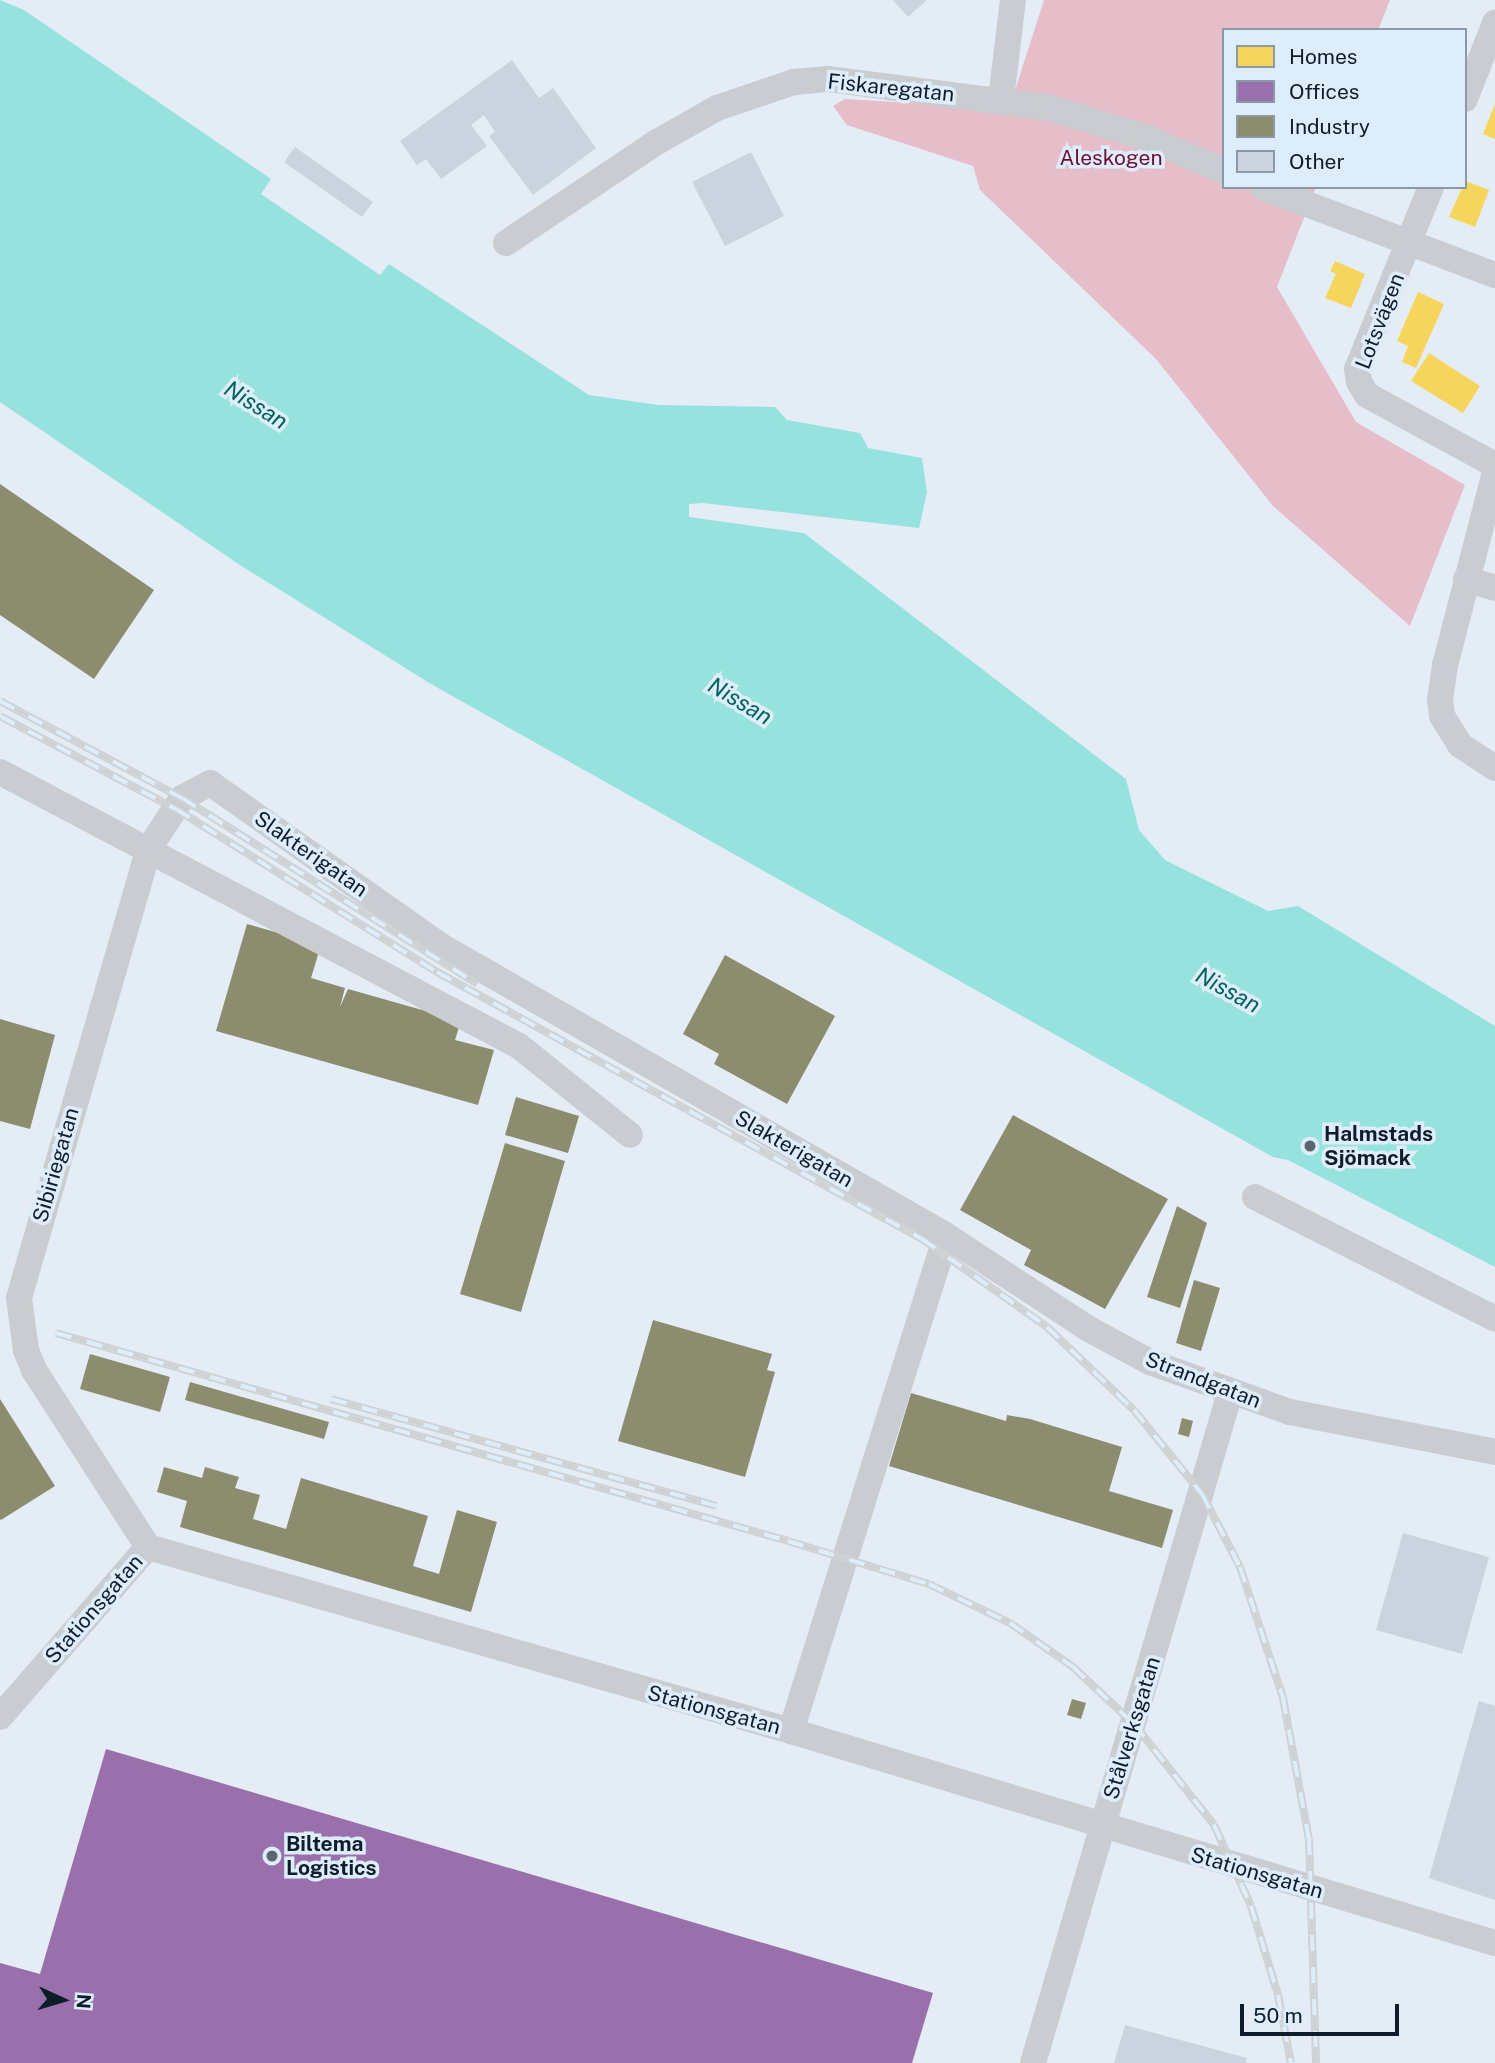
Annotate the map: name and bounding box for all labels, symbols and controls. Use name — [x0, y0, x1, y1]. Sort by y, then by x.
legend — [1222, 28, 1467, 189]
text: Homes — [1289, 44, 1357, 69]
street label: Fiskaregatan — [827, 69, 955, 107]
text: Offices — [1289, 79, 1359, 104]
text: Industry — [1289, 114, 1370, 139]
park label: Aleskogen — [1059, 145, 1163, 171]
text: Other — [1289, 149, 1345, 174]
street label: Lotsvägen — [1350, 270, 1410, 372]
water label: Nissan — [219, 375, 293, 435]
water label: Nissan — [703, 671, 777, 731]
street label: Slakterigatan — [250, 806, 372, 902]
water label: Nissan — [1191, 961, 1265, 1019]
street label: Sibiriegatan — [28, 1105, 84, 1225]
street label: Slakterigatan — [730, 1105, 858, 1193]
place label: Halmstads Sjömack — [1324, 1121, 1433, 1171]
marker: Halmstads Sjömack — [1302, 1138, 1318, 1154]
street label: Strandgatan — [1142, 1346, 1264, 1414]
street label: Stationsgatan — [40, 1549, 148, 1669]
street label: Stålverksgatan — [1098, 1654, 1166, 1802]
street label: Stationsgatan — [645, 1680, 783, 1740]
place label: Biltema Logistics — [286, 1831, 377, 1881]
street label: Stationsgatan — [1188, 1842, 1326, 1904]
marker: Biltema Logistics — [264, 1848, 280, 1864]
north arrow — [28, 1965, 98, 2035]
scale bar — [1243, 1990, 1402, 2034]
text: N — [72, 1993, 95, 2010]
text: 50 m — [1253, 2003, 1303, 2028]

